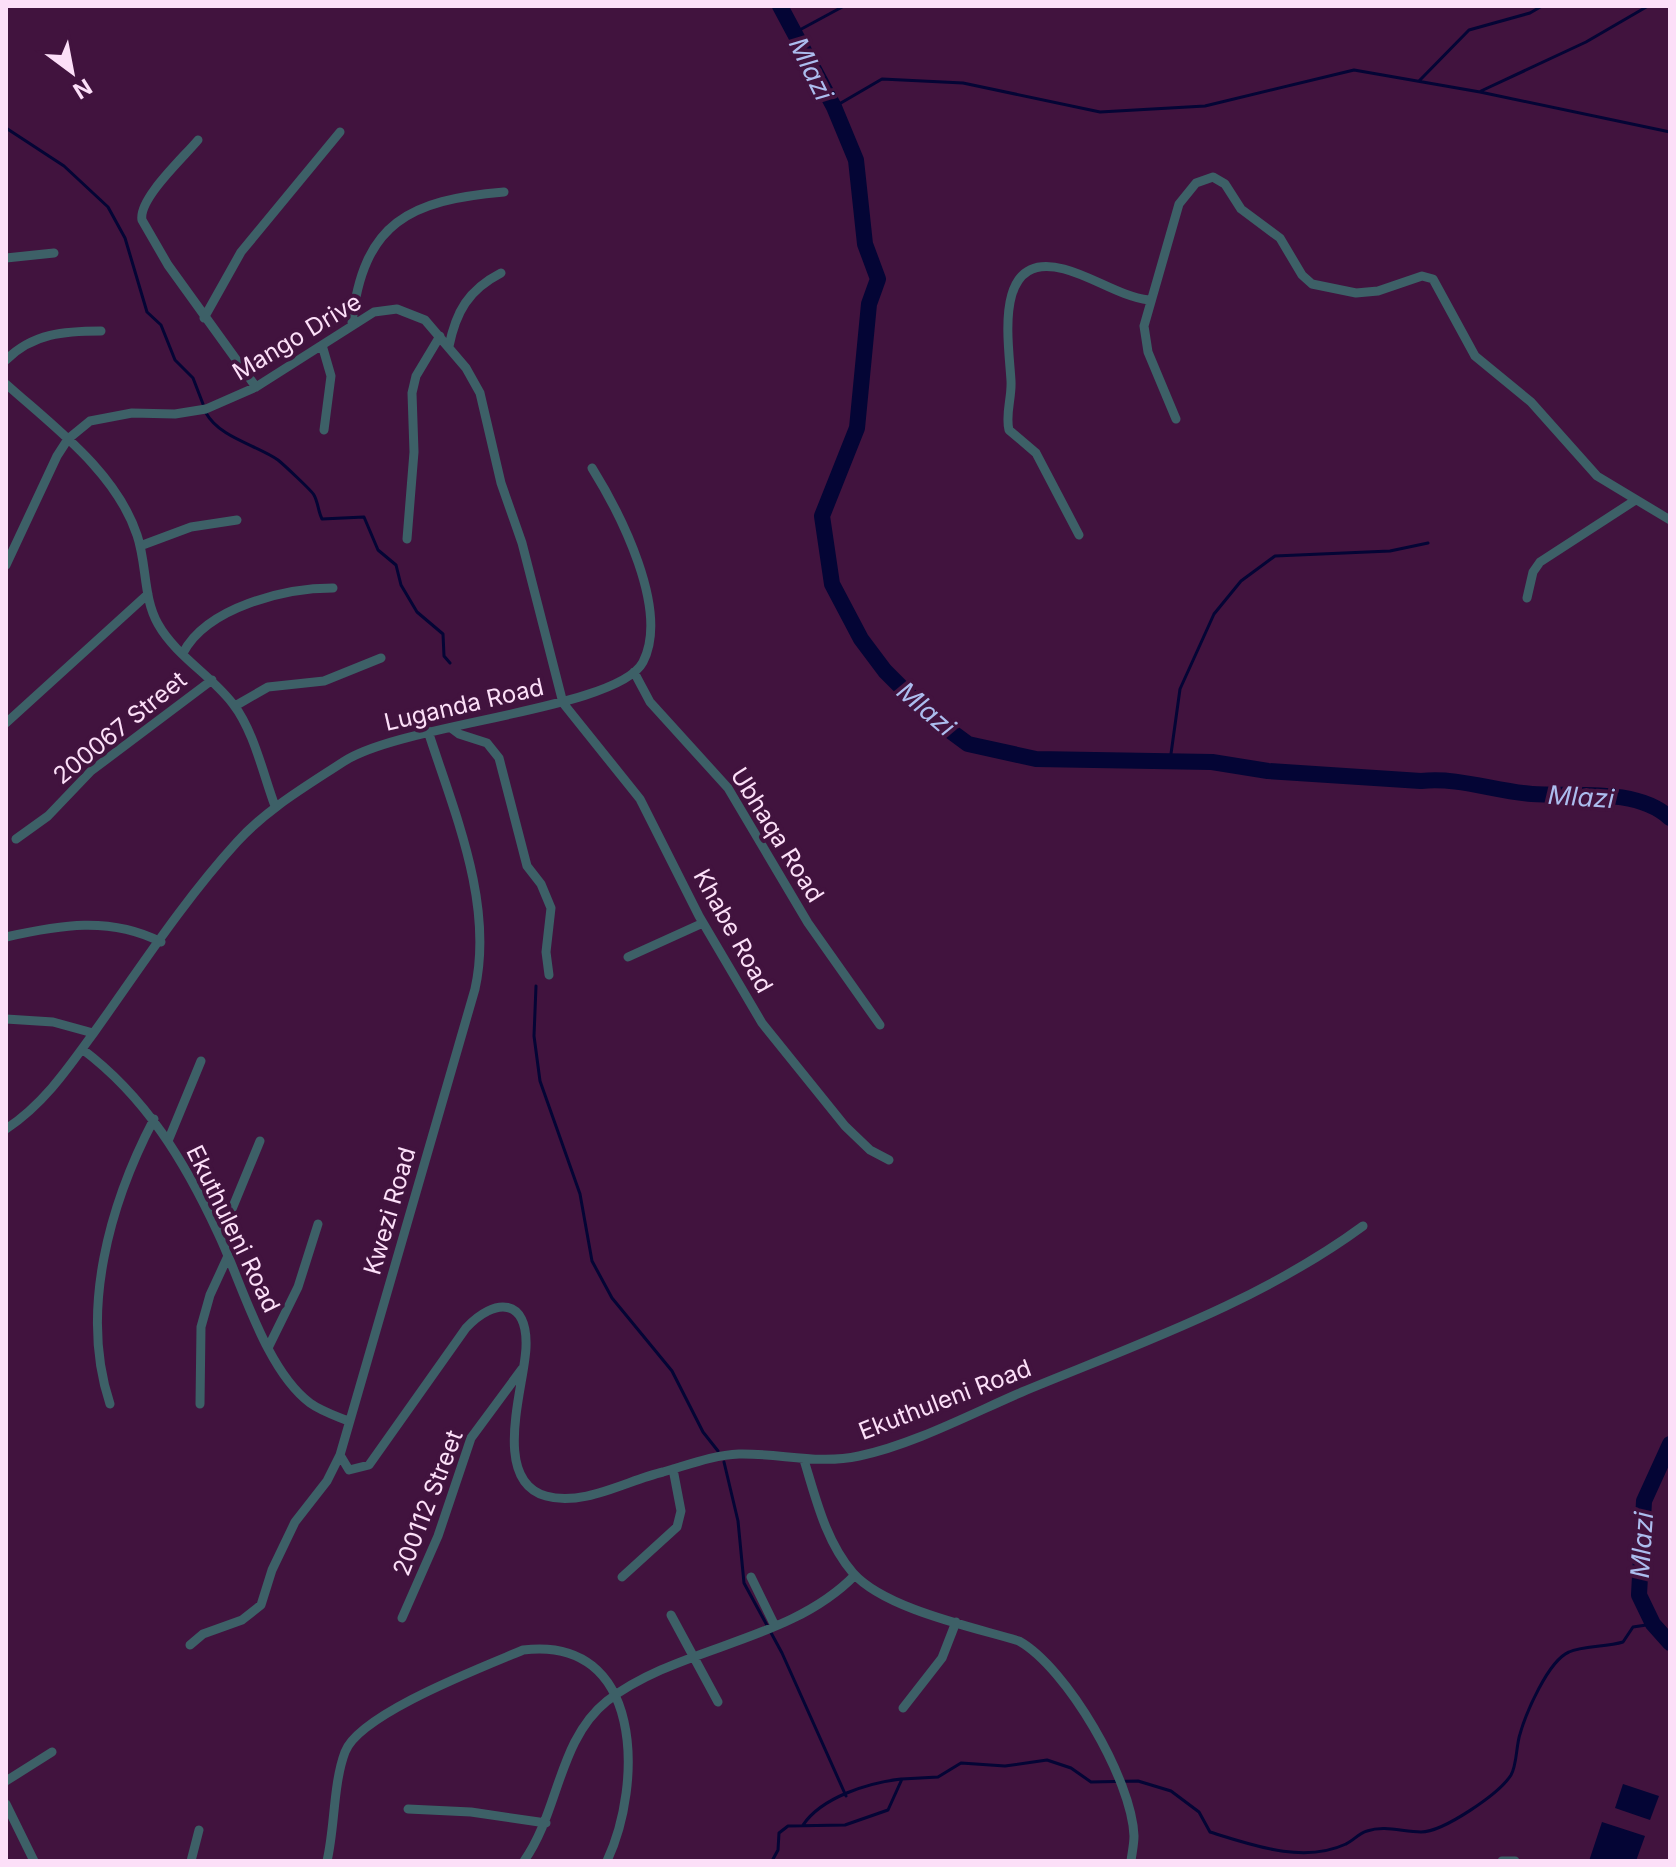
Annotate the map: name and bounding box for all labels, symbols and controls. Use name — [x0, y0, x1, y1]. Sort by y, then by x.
north arrow — [32, 32, 112, 112]
water label: Mlazi — [783, 32, 840, 106]
text: N — [69, 73, 97, 104]
street label: Mango Drive — [227, 287, 366, 386]
street label: 200067 Street — [47, 665, 192, 790]
street label: Luganda Road — [381, 672, 547, 737]
water label: Mlazi — [891, 675, 962, 743]
street label: Ubhaqa Road — [725, 762, 830, 907]
water label: Mlazi — [1547, 779, 1616, 814]
street label: Khabe Road — [688, 864, 779, 998]
street label: Ekuthuleni Road — [180, 1140, 286, 1317]
street label: Kwezi Road — [358, 1144, 422, 1278]
street label: Ekuthuleni Road — [854, 1353, 1035, 1446]
street label: 200112 Street — [386, 1426, 469, 1580]
water label: Mlazi — [1624, 1510, 1659, 1579]

